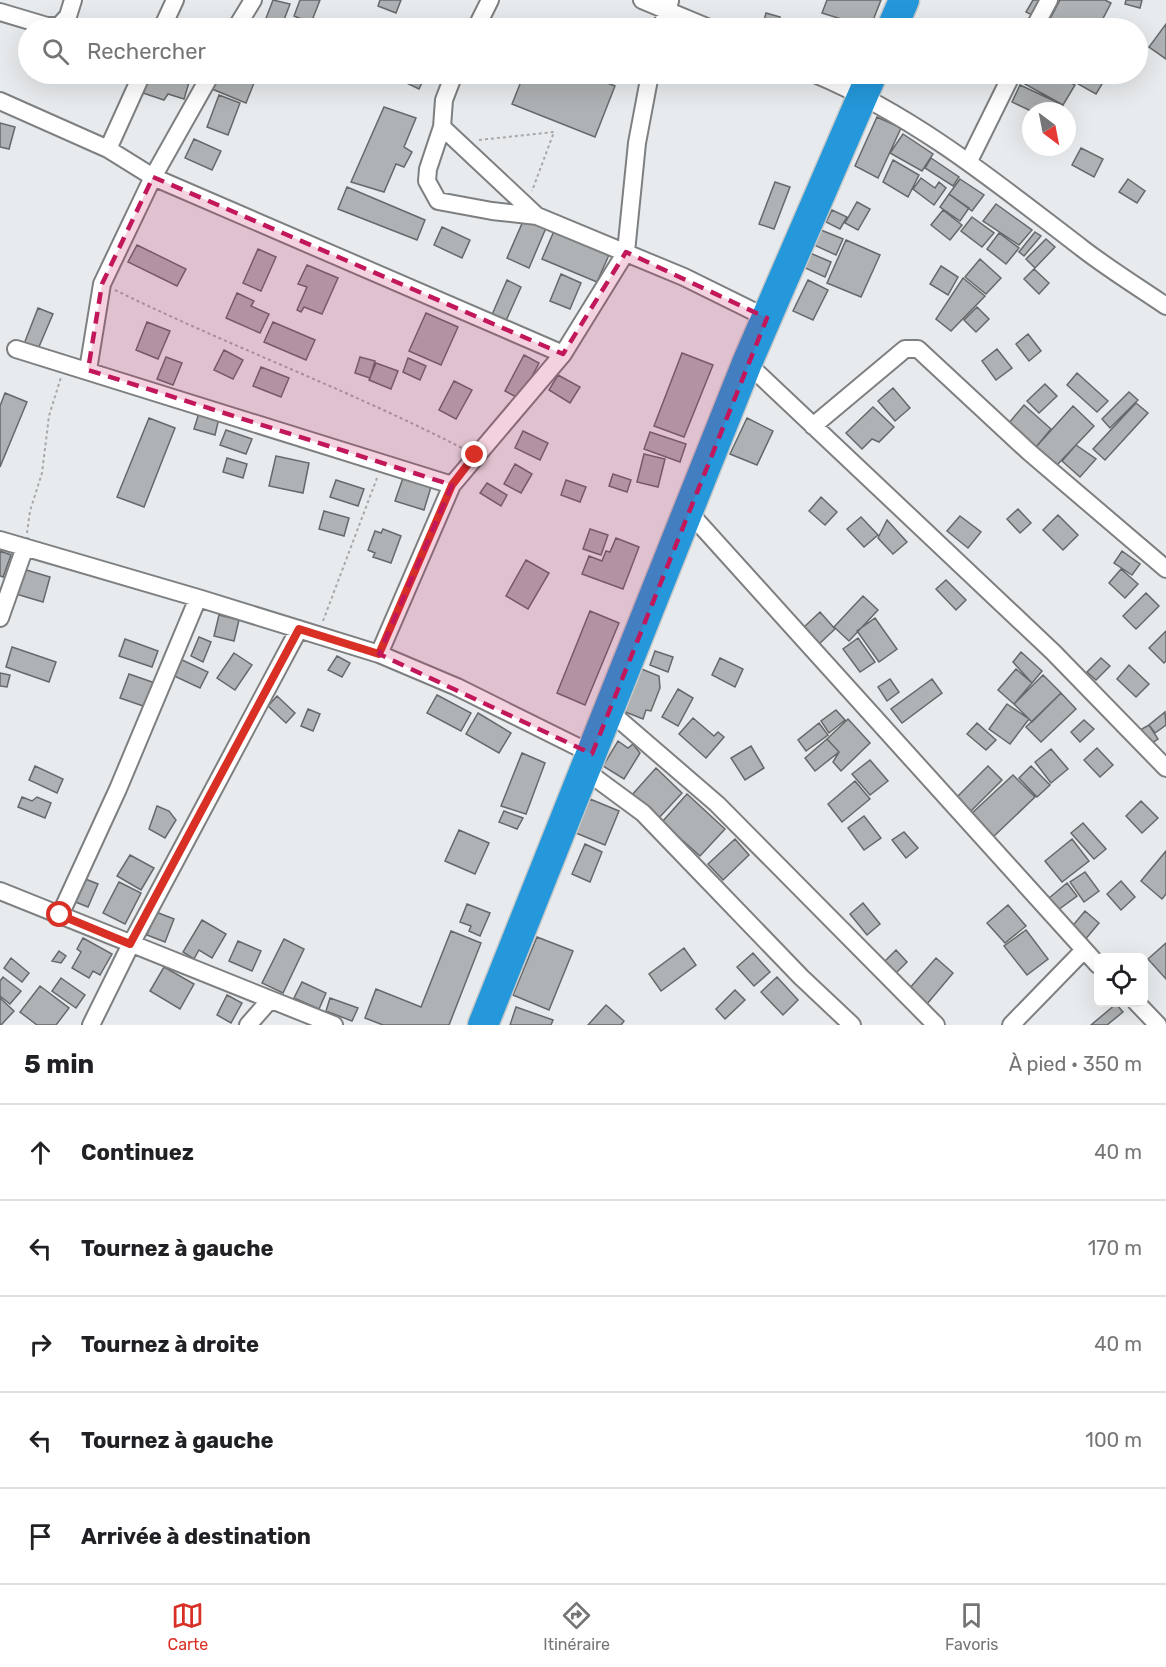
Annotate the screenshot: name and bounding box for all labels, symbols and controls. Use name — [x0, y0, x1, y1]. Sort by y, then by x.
search box — [18, 18, 1148, 84]
icon: search — [39, 35, 72, 68]
text: Rechercher — [87, 38, 206, 65]
north arrow — [1022, 102, 1076, 156]
route end — [461, 441, 487, 467]
route start — [46, 901, 72, 927]
map controls — [1094, 953, 1148, 1007]
button: locate — [1094, 953, 1148, 1007]
text: 5 min — [24, 1049, 94, 1080]
text: À pied · 350 m — [1009, 1052, 1142, 1076]
icon: ahead — [24, 1136, 57, 1169]
text: Continuez — [81, 1139, 194, 1166]
text: 40 m — [1094, 1140, 1142, 1164]
icon: left — [24, 1232, 57, 1265]
text: Tournez à gauche — [81, 1235, 274, 1262]
text: 170 m — [1088, 1236, 1142, 1260]
icon: right — [24, 1328, 57, 1361]
text: Tournez à droite — [81, 1331, 259, 1358]
text: 40 m — [1094, 1332, 1142, 1356]
icon: left — [24, 1424, 57, 1457]
text: Tournez à gauche — [81, 1427, 274, 1454]
text: 100 m — [1085, 1428, 1142, 1452]
icon: arrive — [24, 1520, 57, 1553]
text: Arrivée à destination — [81, 1523, 311, 1550]
tab: Carte — [168, 1599, 208, 1654]
tab: Itinéraire — [543, 1599, 610, 1654]
tab: Favoris — [945, 1599, 998, 1654]

